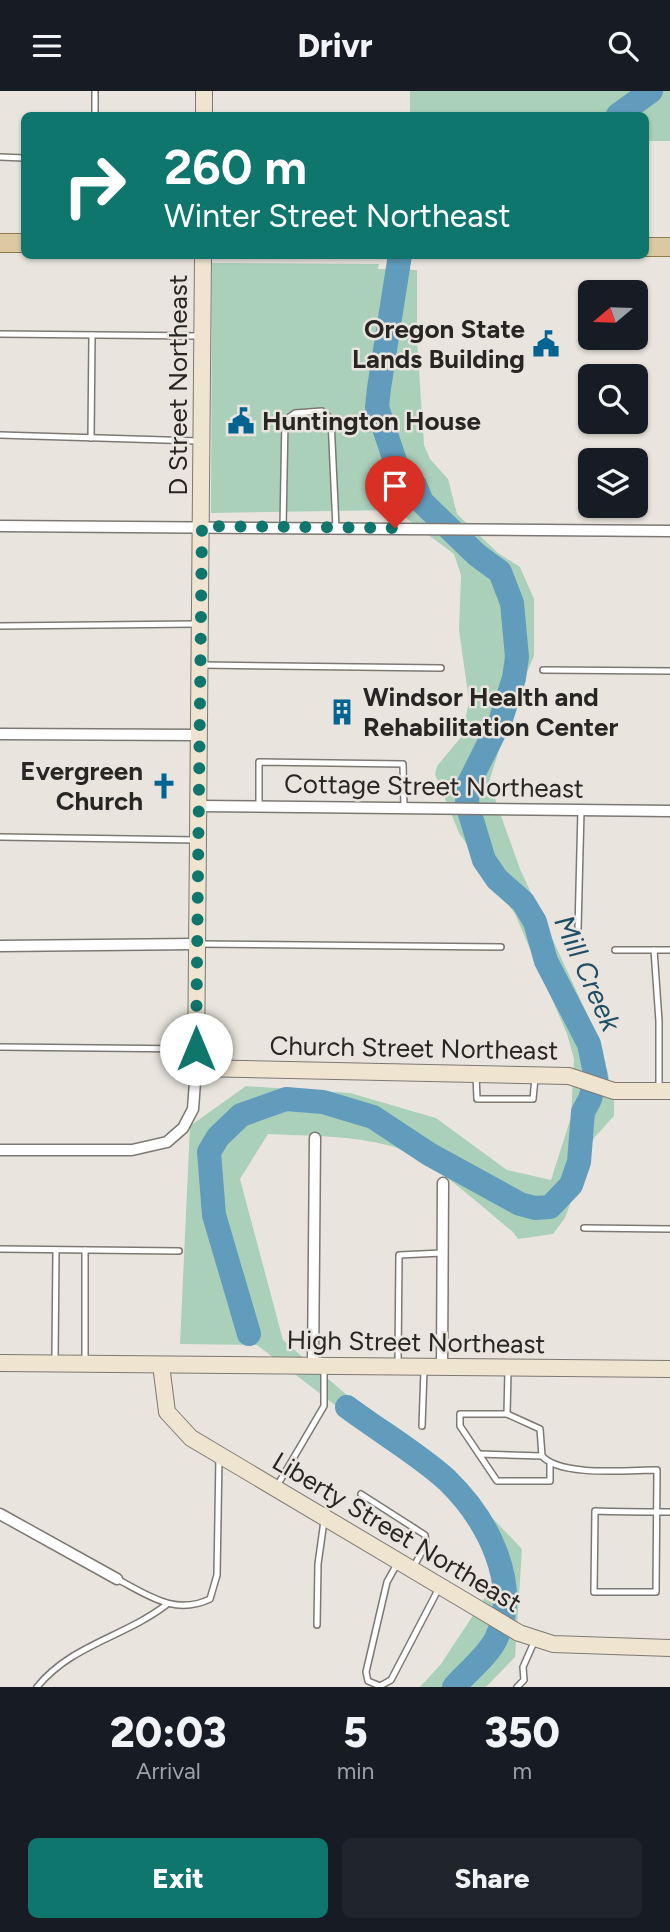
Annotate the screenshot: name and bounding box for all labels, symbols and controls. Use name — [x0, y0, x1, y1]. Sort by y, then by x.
icon: menu — [28, 27, 66, 65]
text: Drivr — [297, 27, 373, 65]
icon: search — [604, 27, 642, 65]
text: 260 m — [164, 137, 307, 196]
icon: right — [49, 140, 140, 231]
text: Winter Street Northeast — [164, 197, 511, 235]
street label: D Street Northeast — [162, 274, 194, 496]
north arrow — [578, 280, 648, 350]
map controls — [578, 280, 648, 518]
place label: Oregon State Lands Building — [352, 313, 525, 375]
public building icon: Oregon State Lands Building — [531, 329, 561, 359]
button: search — [578, 364, 648, 434]
place label: Huntington House — [262, 405, 481, 437]
public building icon: Huntington House — [226, 406, 256, 436]
button: layers — [578, 448, 648, 518]
pin — [365, 456, 425, 528]
icon: arrive — [376, 467, 414, 505]
place label: Windsor Health and Rehabilitation Center — [363, 681, 618, 743]
building icon: Windsor Health and Rehabilitation Center — [327, 697, 357, 727]
place label: Evergreen Church — [20, 755, 143, 817]
street label: Cottage Street Northeast — [284, 767, 584, 805]
church icon: Evergreen Church — [149, 771, 179, 801]
water label: Mill Creek — [547, 910, 629, 1038]
position arrow — [159, 1012, 233, 1086]
street label: Church Street Northeast — [269, 1029, 559, 1067]
street label: High Street Northeast — [286, 1324, 546, 1360]
street label: Liberty Street Northeast — [267, 1445, 527, 1619]
text: 20:03 — [110, 1707, 227, 1758]
text: 5 — [343, 1707, 368, 1758]
text: 350 — [484, 1707, 560, 1758]
text: Arrival — [136, 1757, 201, 1785]
text: min — [337, 1757, 374, 1785]
text: m — [512, 1757, 532, 1785]
button: Exit — [28, 1838, 328, 1918]
button: Share — [342, 1838, 642, 1918]

